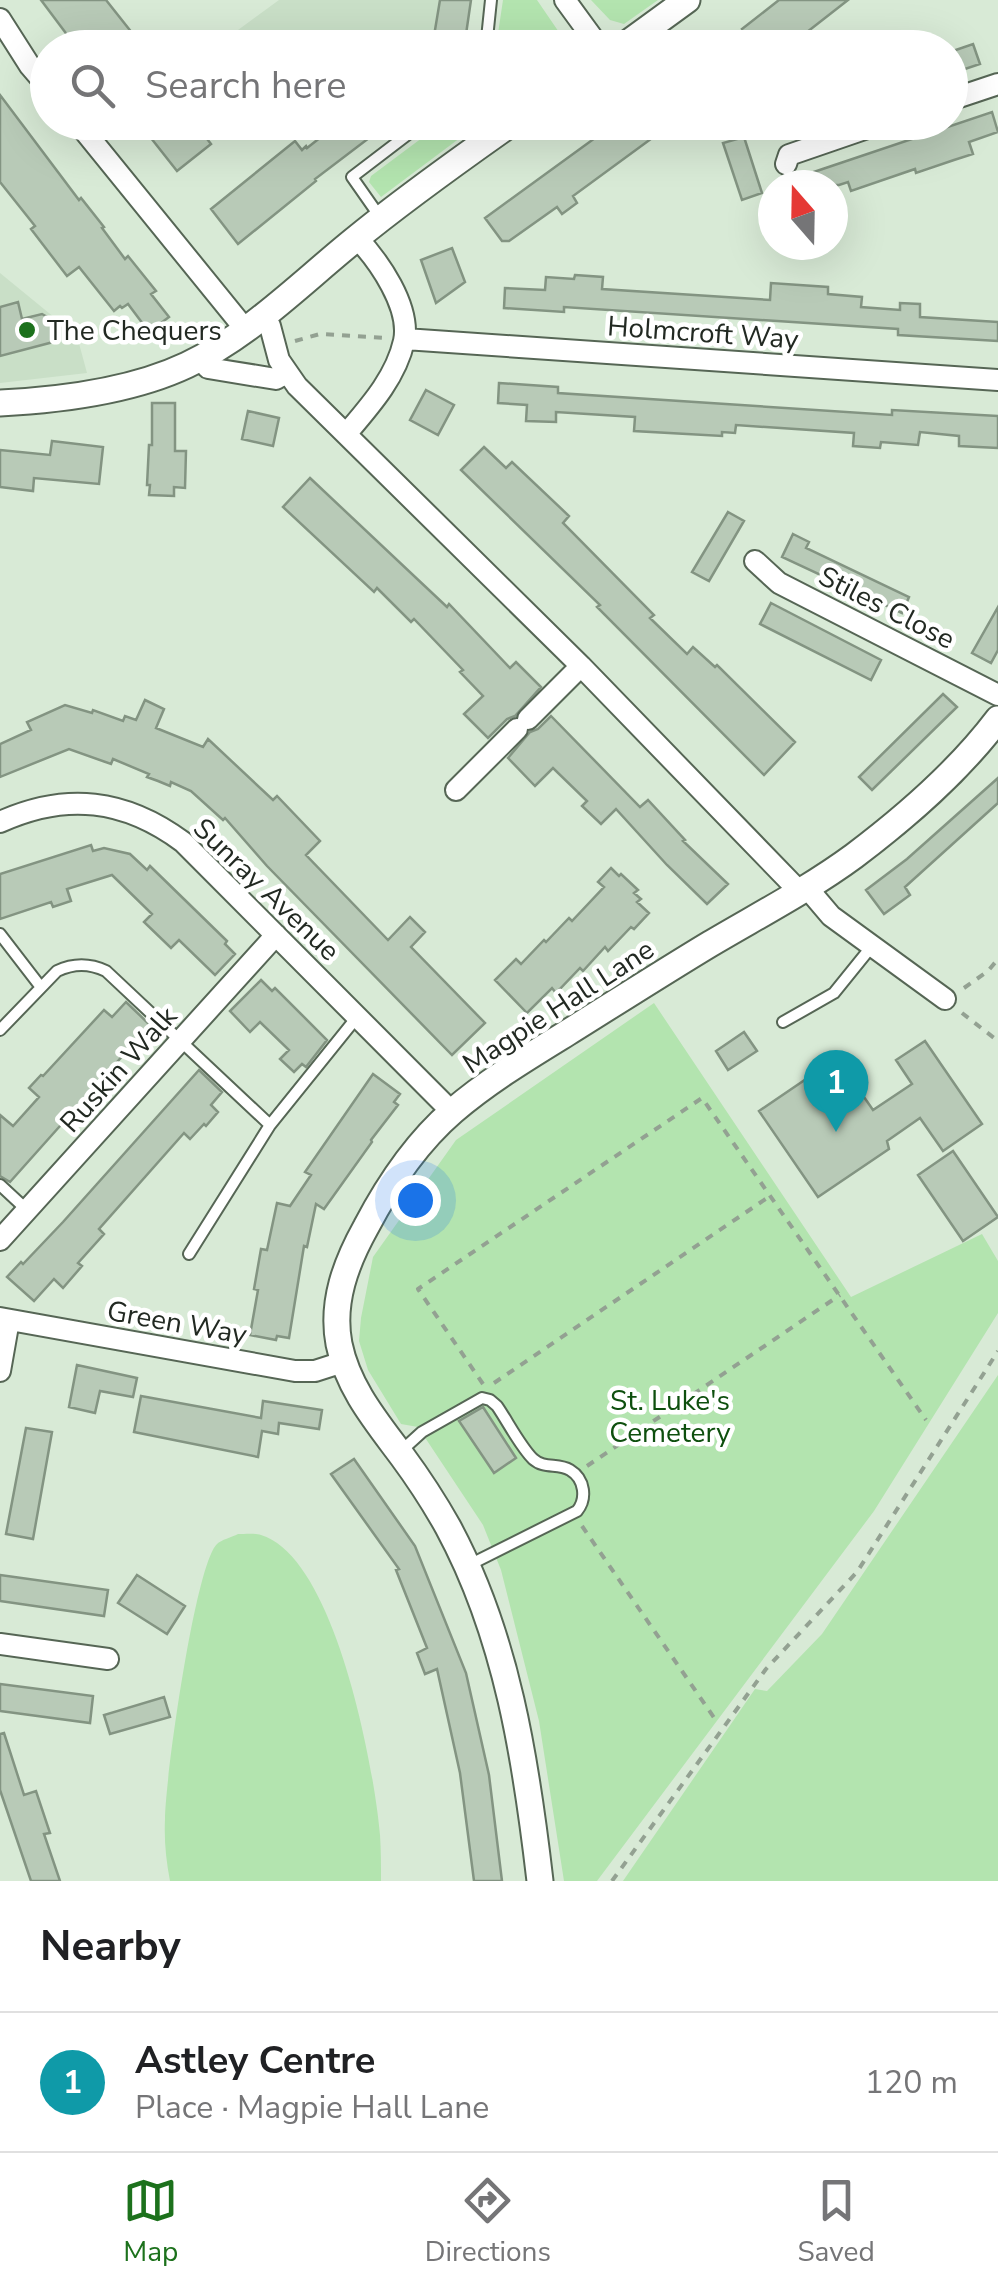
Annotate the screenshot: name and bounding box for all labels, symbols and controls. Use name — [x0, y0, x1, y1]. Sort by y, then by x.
search box — [30, 30, 968, 140]
icon: search — [65, 58, 120, 113]
text: Search here — [145, 60, 346, 111]
north arrow — [758, 170, 848, 260]
street label: Holmcroft Way — [606, 307, 800, 359]
place label: The Chequers — [47, 312, 222, 350]
marker: The Chequers — [16, 319, 38, 341]
street label: Stiles Close — [812, 557, 961, 658]
street label: Sunray Avenue — [185, 810, 348, 969]
street label: Magpie Hall Lane — [456, 931, 662, 1083]
street label: Ruskin Walk — [52, 998, 186, 1141]
pin: 1 — [804, 1050, 868, 1132]
your location — [390, 1175, 441, 1226]
street label: Green Way — [104, 1292, 250, 1354]
park label: St. Luke's Cemetery — [609, 1382, 731, 1452]
text: Nearby — [40, 1918, 181, 1975]
text: Astley Centre — [135, 2035, 375, 2086]
text: 1 — [63, 2061, 82, 2104]
text: 120 m — [865, 2061, 958, 2104]
text: Place · Magpie Hall Lane — [135, 2086, 489, 2129]
tab: Map — [123, 2173, 178, 2271]
tab: Directions — [425, 2173, 551, 2271]
tab: Saved — [797, 2173, 875, 2271]

